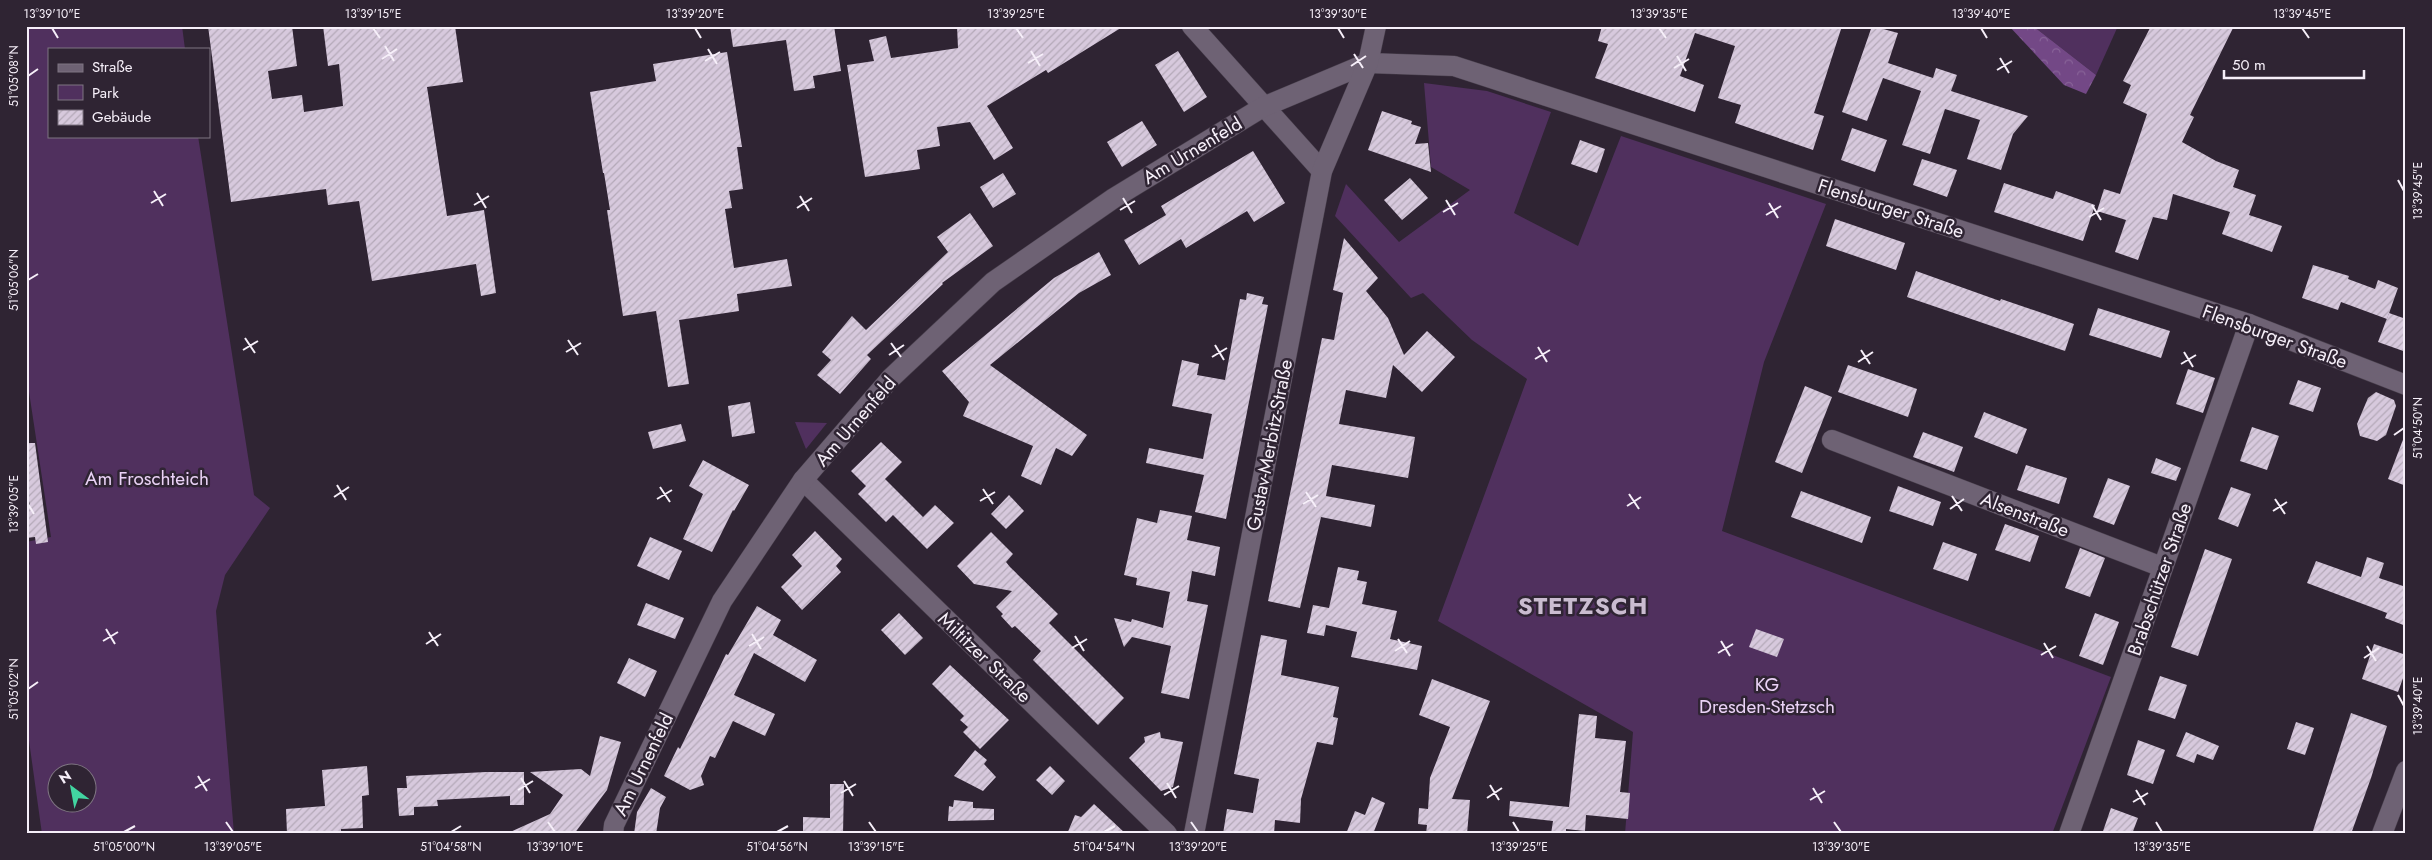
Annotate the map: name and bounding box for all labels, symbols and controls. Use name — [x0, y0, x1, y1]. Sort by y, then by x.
text: 13°39'10"E — [24, 5, 80, 23]
text: 13°39'15"E — [345, 5, 401, 23]
text: 13°39'20"E — [666, 5, 724, 23]
text: 13°39'25"E — [987, 5, 1045, 23]
text: 13°39'30"E — [1309, 5, 1367, 23]
text: 13°39'35"E — [1630, 5, 1688, 23]
text: 13°39'40"E — [1952, 5, 2010, 23]
text: 13°39'45"E — [2273, 5, 2331, 23]
text: 51°05'08"N — [5, 45, 23, 107]
legend — [48, 48, 210, 138]
scale bar — [2224, 48, 2364, 80]
text: 50 m — [2232, 54, 2266, 76]
text: Straße — [92, 56, 133, 78]
text: Park — [92, 82, 119, 104]
text: Gebäude — [92, 106, 152, 128]
street label: Am Urnenfeld — [1137, 110, 1247, 191]
text: 13°39'45"E — [2409, 162, 2427, 220]
street label: Flensburger Straße — [1814, 172, 1968, 245]
text: 51°05'06"N — [5, 249, 23, 311]
street label: Flensburger Straße — [2199, 298, 2351, 375]
street label: Gustav-Merbitz-Straße — [1240, 357, 1299, 533]
street label: Am Urnenfeld — [809, 370, 902, 472]
text: 51°04'50"N — [2409, 397, 2427, 459]
park label: Am Froschteich — [85, 465, 209, 492]
text: 13°39'05"E — [5, 475, 23, 533]
street label: Alsenstraße — [1977, 485, 2073, 544]
street label: Brabschützer Straße — [2121, 499, 2198, 659]
district label: STETZSCH — [1518, 588, 1648, 623]
street label: Miltitzer Straße — [932, 606, 1037, 709]
text: 51°05'02"N — [5, 658, 23, 720]
park label: KG Dresden-Stetzsch — [1699, 671, 1835, 720]
text: 13°39'40"E — [2409, 677, 2427, 735]
street label: Am Urnenfeld — [607, 708, 680, 820]
north arrow — [48, 762, 98, 812]
text: N — [55, 766, 75, 788]
text: 51°05'00"N — [93, 838, 155, 856]
text: 13°39'05"E — [204, 838, 262, 856]
text: 51°04'58"N — [420, 838, 482, 856]
text: 13°39'10"E — [527, 838, 583, 856]
text: 51°04'56"N — [746, 838, 808, 856]
text: 13°39'15"E — [848, 838, 904, 856]
text: 51°04'54"N — [1073, 838, 1135, 856]
text: 13°39'20"E — [1169, 838, 1227, 856]
text: 13°39'25"E — [1490, 838, 1548, 856]
text: 13°39'30"E — [1812, 838, 1870, 856]
text: 13°39'35"E — [2133, 838, 2191, 856]

